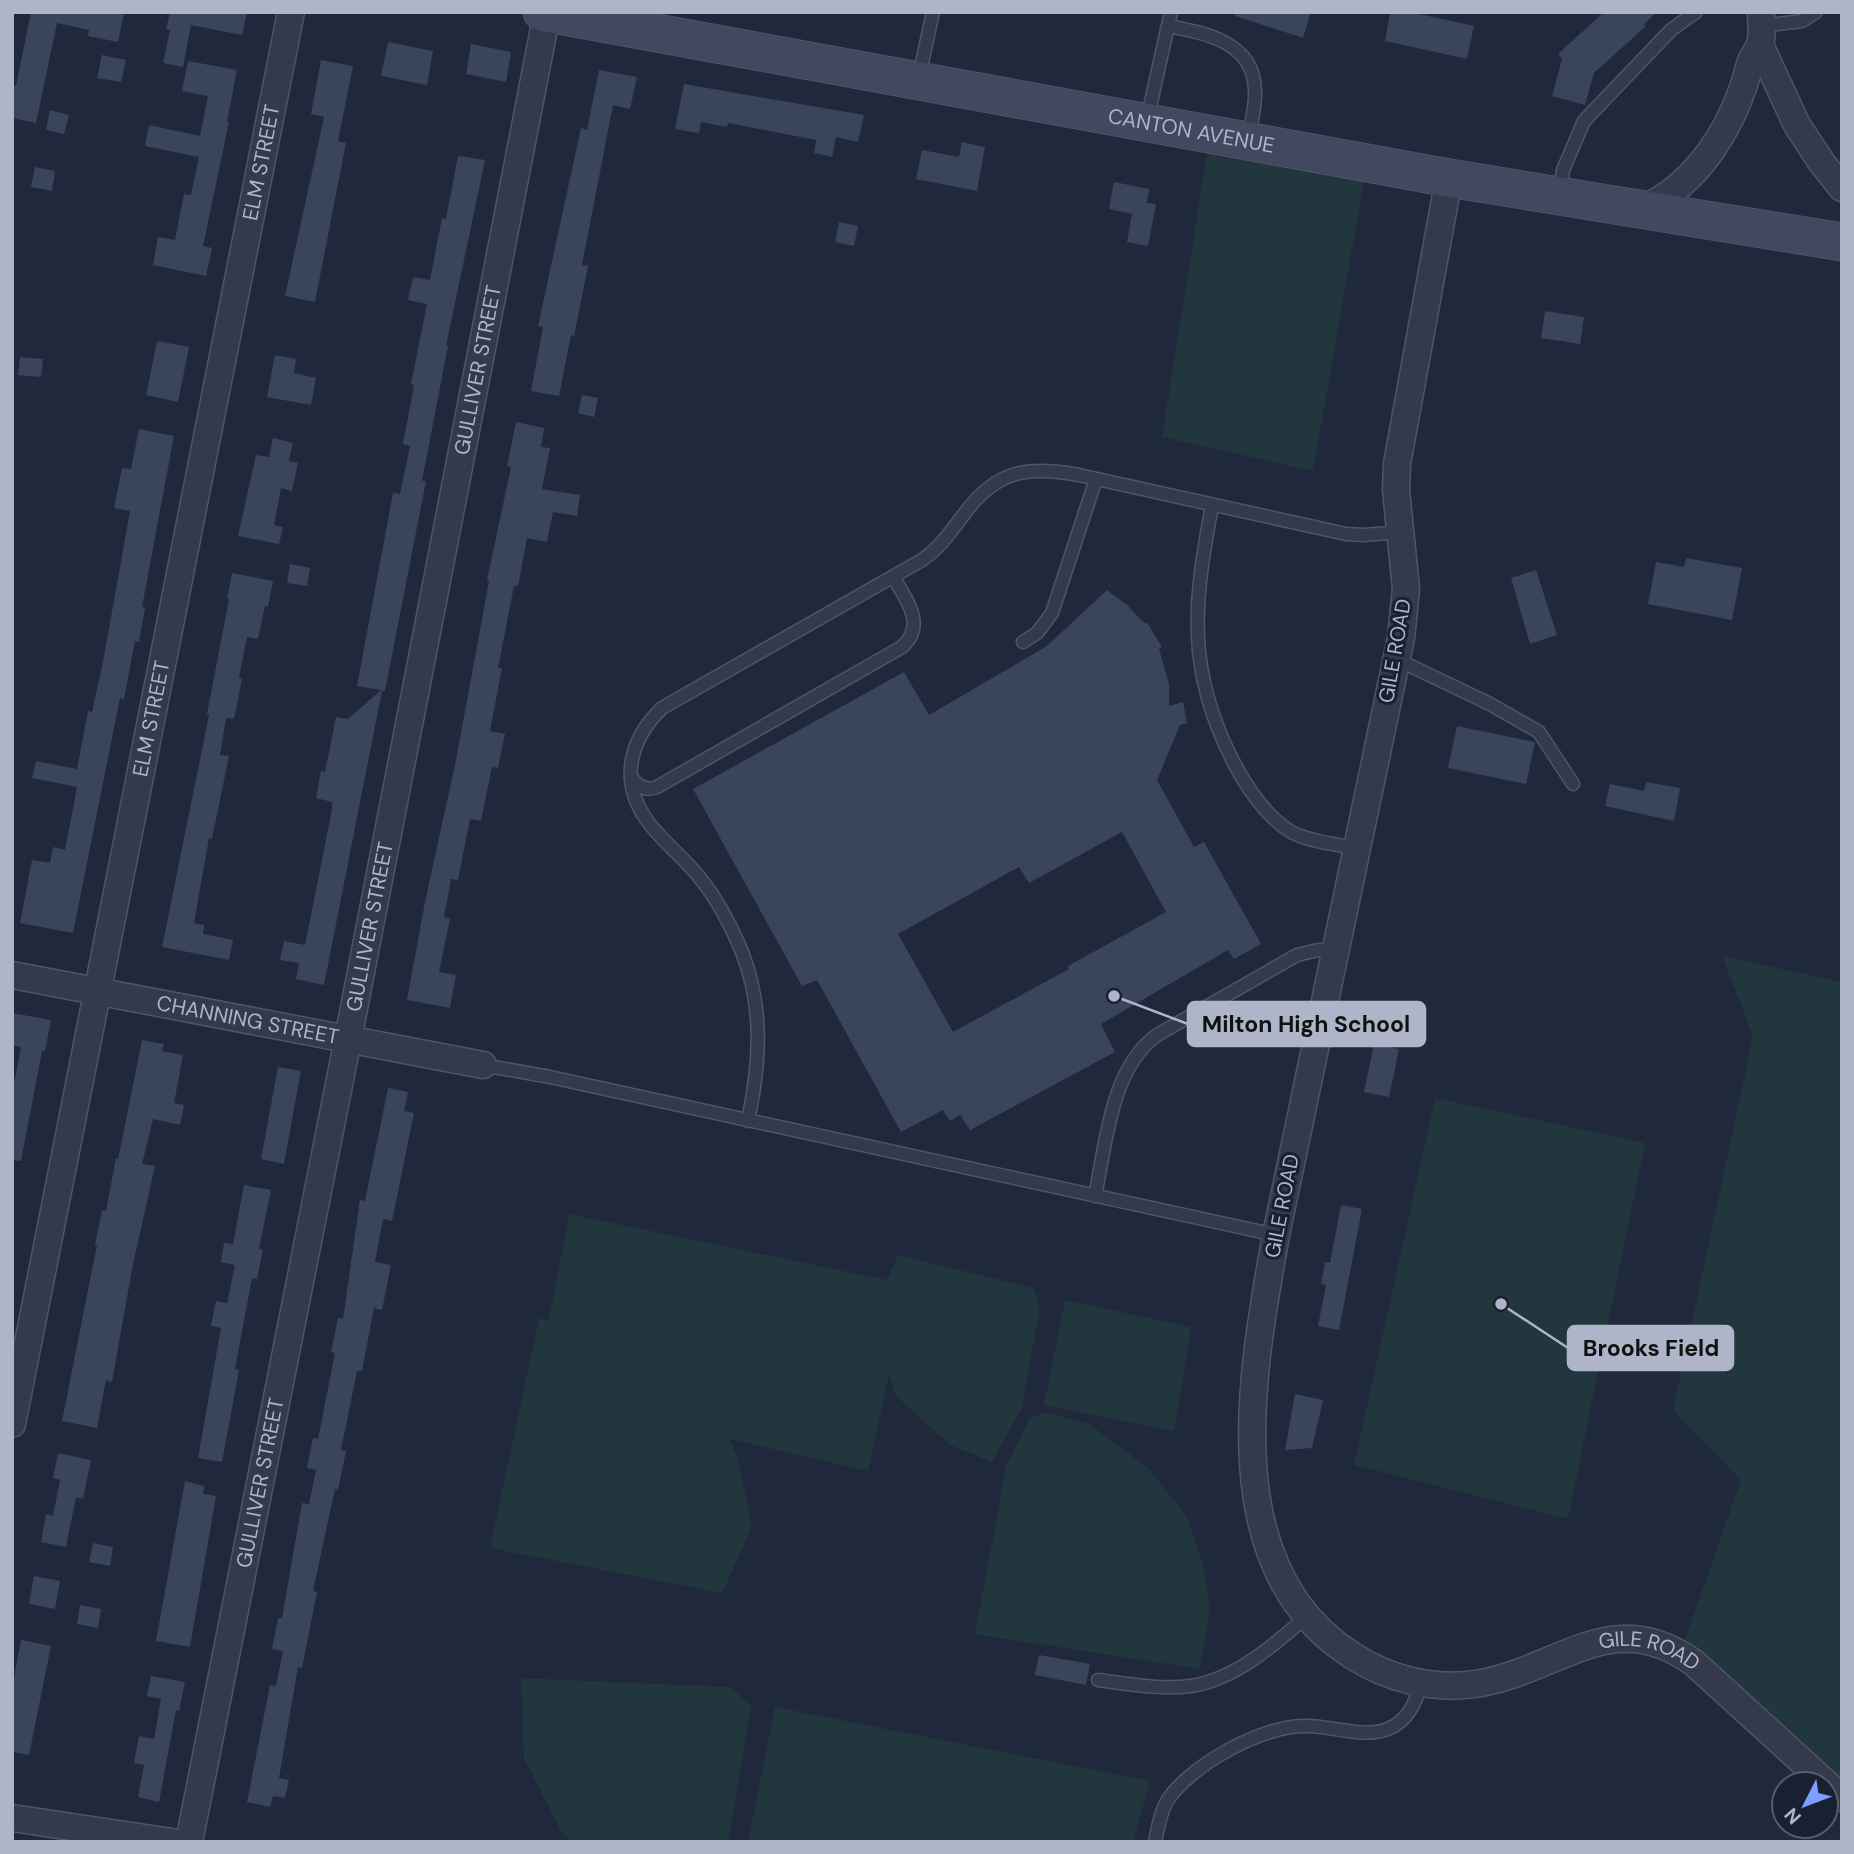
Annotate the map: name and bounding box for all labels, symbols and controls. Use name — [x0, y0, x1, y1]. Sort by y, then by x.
street label: ELM STREET — [236, 102, 286, 223]
street label: CANTON AVENUE — [1106, 102, 1277, 160]
street label: GULLIVER STREET — [448, 283, 508, 457]
street label: GILE ROAD — [1372, 597, 1418, 705]
street label: ELM STREET — [126, 658, 177, 779]
street label: GULLIVER STREET — [340, 839, 400, 1014]
street label: CHANNING STREET — [154, 989, 341, 1051]
callout: Milton High School — [1188, 1002, 1425, 1046]
text: Milton High School — [1202, 1009, 1410, 1039]
street label: GILE ROAD — [1258, 1152, 1306, 1260]
callout: Brooks Field — [1568, 1326, 1733, 1370]
text: Brooks Field — [1583, 1333, 1719, 1363]
street label: GULLIVER STREET — [230, 1395, 291, 1570]
street label: GILE ROAD — [1596, 1625, 1706, 1677]
north arrow — [1770, 1770, 1840, 1840]
text: N — [1779, 1803, 1807, 1830]

